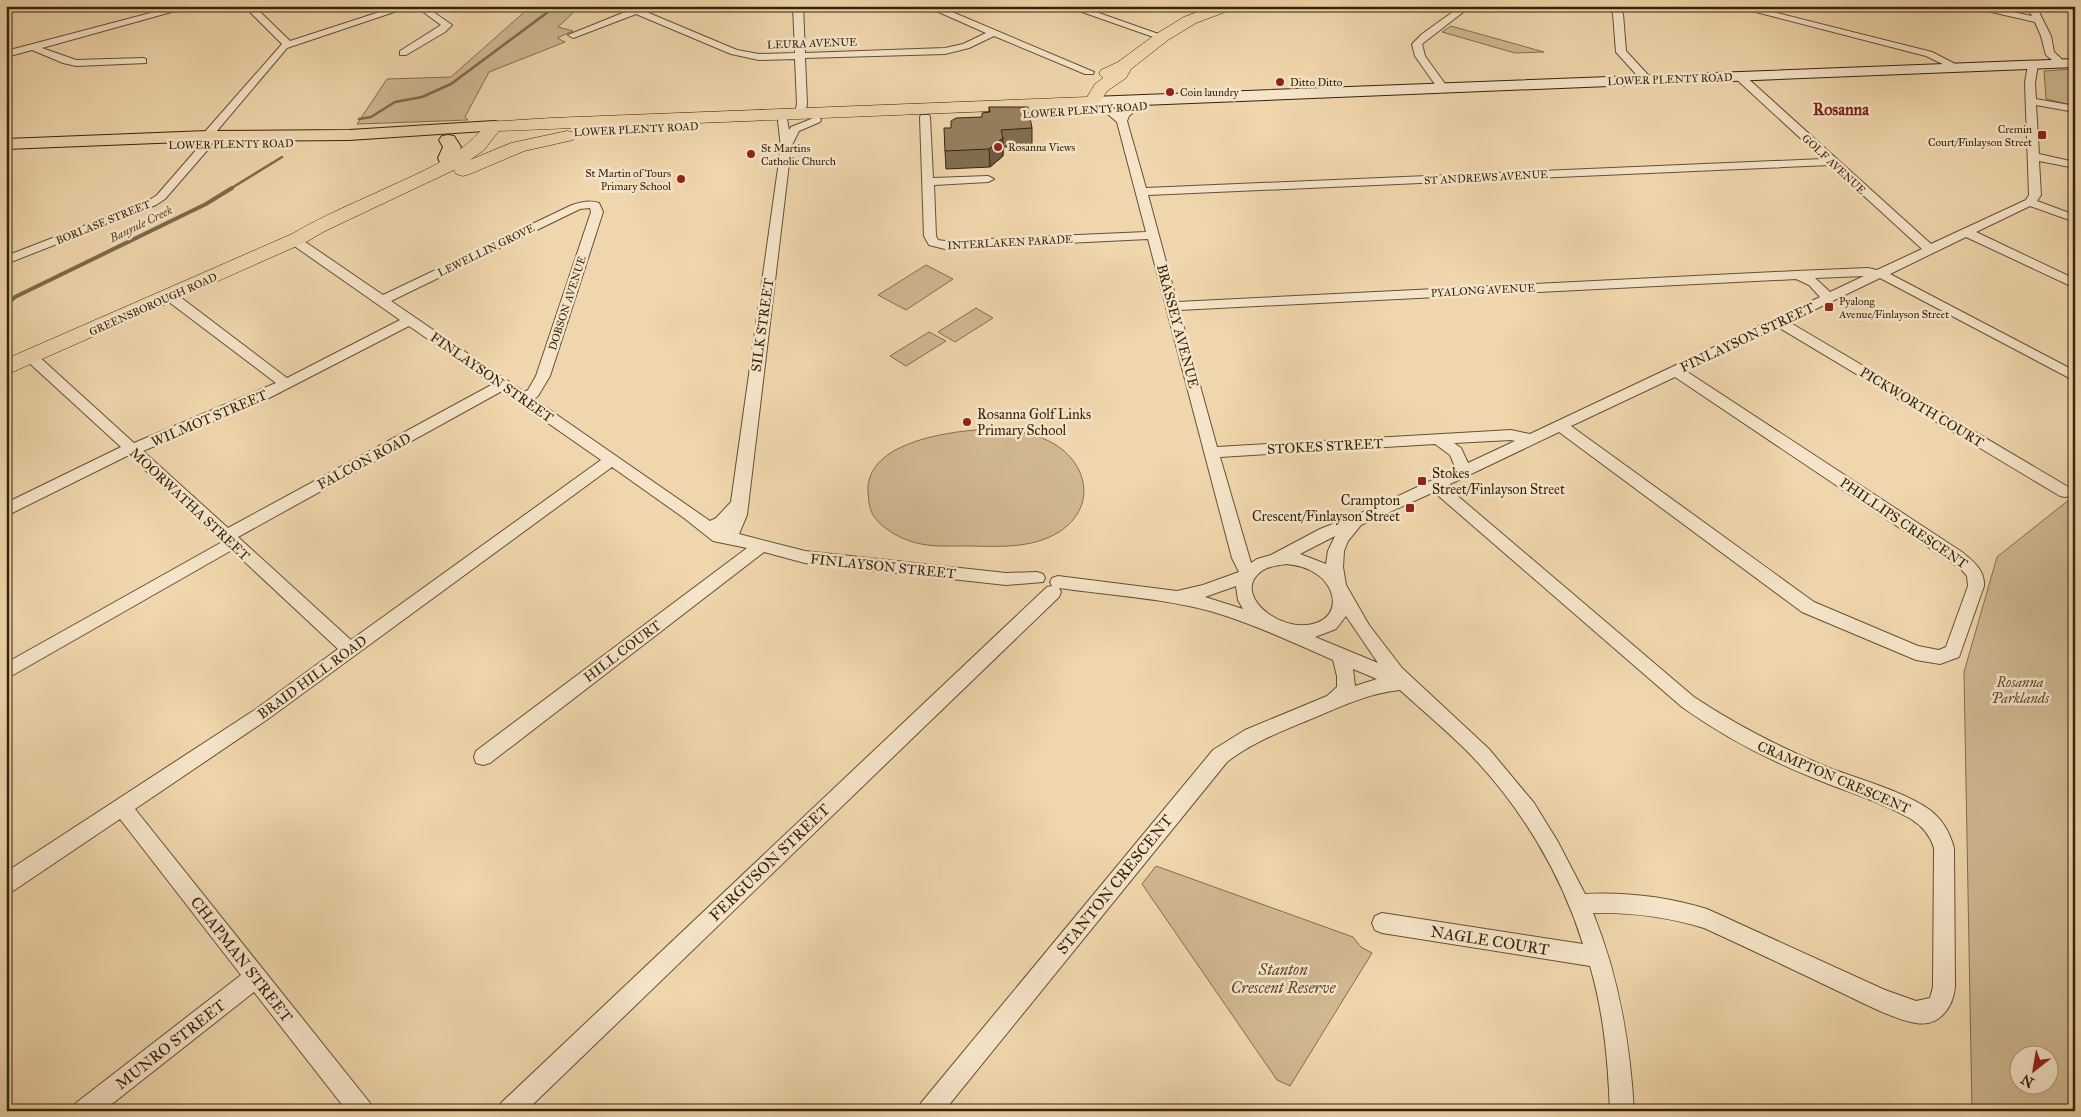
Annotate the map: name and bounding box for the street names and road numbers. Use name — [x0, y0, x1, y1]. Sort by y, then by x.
street label: LEURA AVENUE — [767, 35, 857, 52]
street label: LOWER PLENTY ROAD — [1607, 71, 1733, 88]
street label: LOWER PLENTY ROAD — [1022, 100, 1148, 121]
street label: LOWER PLENTY ROAD — [573, 120, 699, 139]
street label: GOLF AVENUE — [1799, 132, 1868, 197]
street label: LOWER PLENTY ROAD — [168, 137, 294, 152]
street label: ST ANDREWS AVENUE — [1424, 168, 1548, 187]
street label: BORLASE STREET — [54, 197, 153, 247]
street label: LEWELLIN GROVE — [436, 221, 537, 280]
street label: INTERLAKEN PARADE — [947, 233, 1073, 252]
street label: DOBSON AVENUE — [546, 254, 589, 352]
street label: BRASSEY AVENUE — [1153, 262, 1202, 390]
street label: GREENSBOROUGH ROAD — [87, 270, 220, 339]
street label: SILK STREET — [748, 277, 778, 373]
street label: PYALONG AVENUE — [1431, 281, 1536, 300]
street label: FINLAYSON STREET — [1677, 299, 1817, 376]
street label: FINLAYSON STREET — [427, 329, 557, 427]
street label: PICKWORTH COURT — [1857, 364, 1987, 451]
street label: WILMOT STREET — [149, 386, 270, 451]
street label: FALCON ROAD — [314, 430, 414, 493]
street label: STOKES STREET — [1266, 435, 1384, 458]
street label: MOORWATHA STREET — [126, 444, 253, 565]
street label: PHILLIPS CRESCENT — [1837, 474, 1971, 573]
street label: FINLAYSON STREET — [809, 550, 957, 583]
street label: HILL COURT — [580, 617, 665, 686]
street label: BRAID HILL ROAD — [254, 632, 370, 723]
street label: CRAMPTON CRESCENT — [1755, 737, 1913, 818]
street label: FERGUSON STREET — [705, 800, 834, 925]
street label: STANTON CRESCENT — [1052, 811, 1177, 958]
street label: CHAPMAN STREET — [187, 893, 297, 1026]
street label: NAGLE COURT — [1429, 922, 1551, 959]
street label: MUNRO STREET — [111, 995, 229, 1093]

